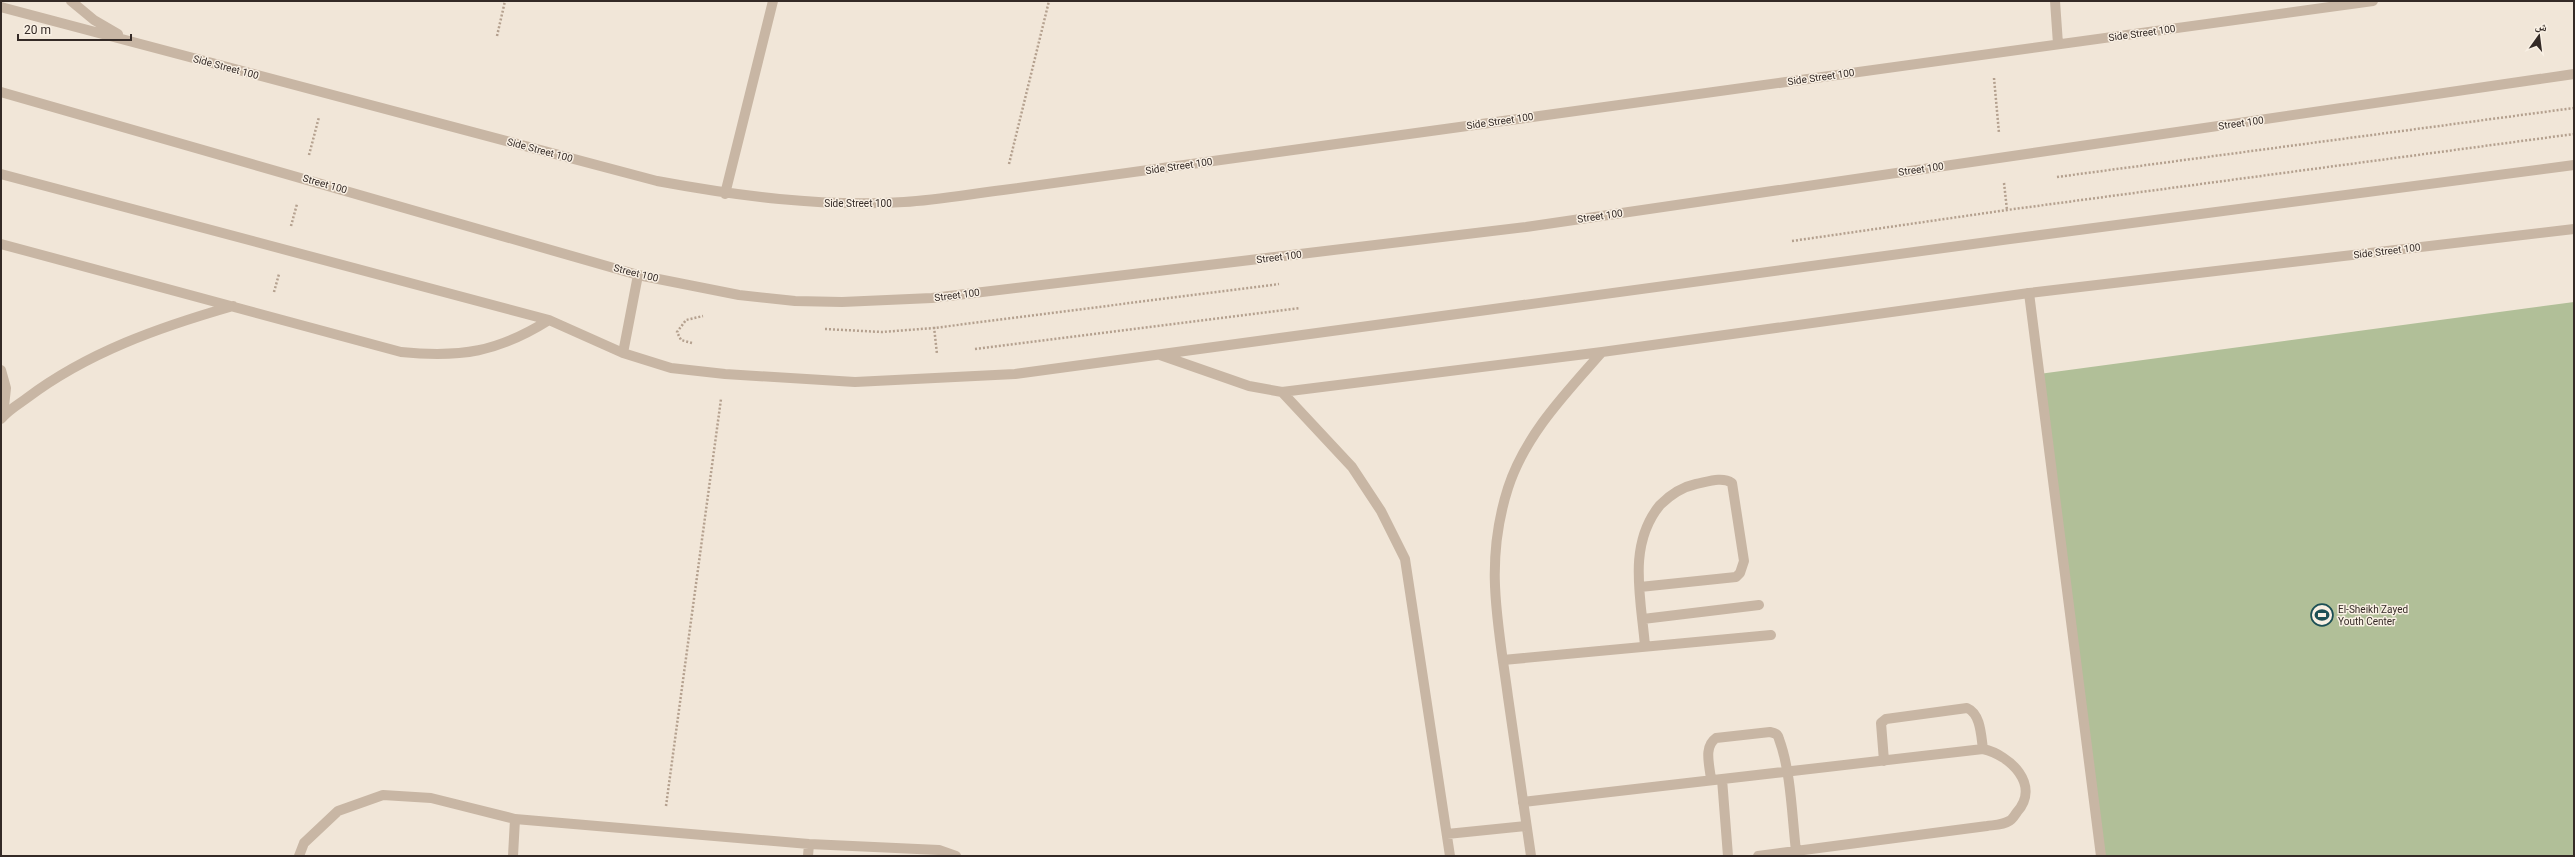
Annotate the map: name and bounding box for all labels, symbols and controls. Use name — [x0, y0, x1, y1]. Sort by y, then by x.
scale bar — [18, 16, 131, 42]
north arrow — [2519, 16, 2559, 56]
text: ش — [2534, 19, 2549, 36]
text: 20 m — [24, 23, 51, 37]
street label: Side Street 100 — [2108, 23, 2177, 43]
street label: Side Street 100 — [192, 53, 260, 81]
street label: Side Street 100 — [1787, 67, 1856, 87]
street label: Side Street 100 — [1466, 111, 1535, 131]
street label: Street 100 — [2218, 114, 2265, 132]
street label: Side Street 100 — [506, 136, 574, 164]
street label: Side Street 100 — [1145, 156, 1214, 176]
street label: Street 100 — [1898, 160, 1945, 178]
street label: Street 100 — [302, 172, 349, 196]
street label: Side Street 100 — [824, 198, 892, 209]
street label: Street 100 — [1577, 207, 1624, 225]
street label: Side Street 100 — [2353, 241, 2422, 261]
street label: Street 100 — [1256, 249, 1303, 265]
street label: Street 100 — [612, 262, 660, 284]
street label: Street 100 — [934, 287, 981, 303]
sports icon: El-Sheikh Zayed Youth Center — [2309, 602, 2335, 628]
place label: El-Sheikh Zayed Youth Center — [2338, 604, 2408, 627]

